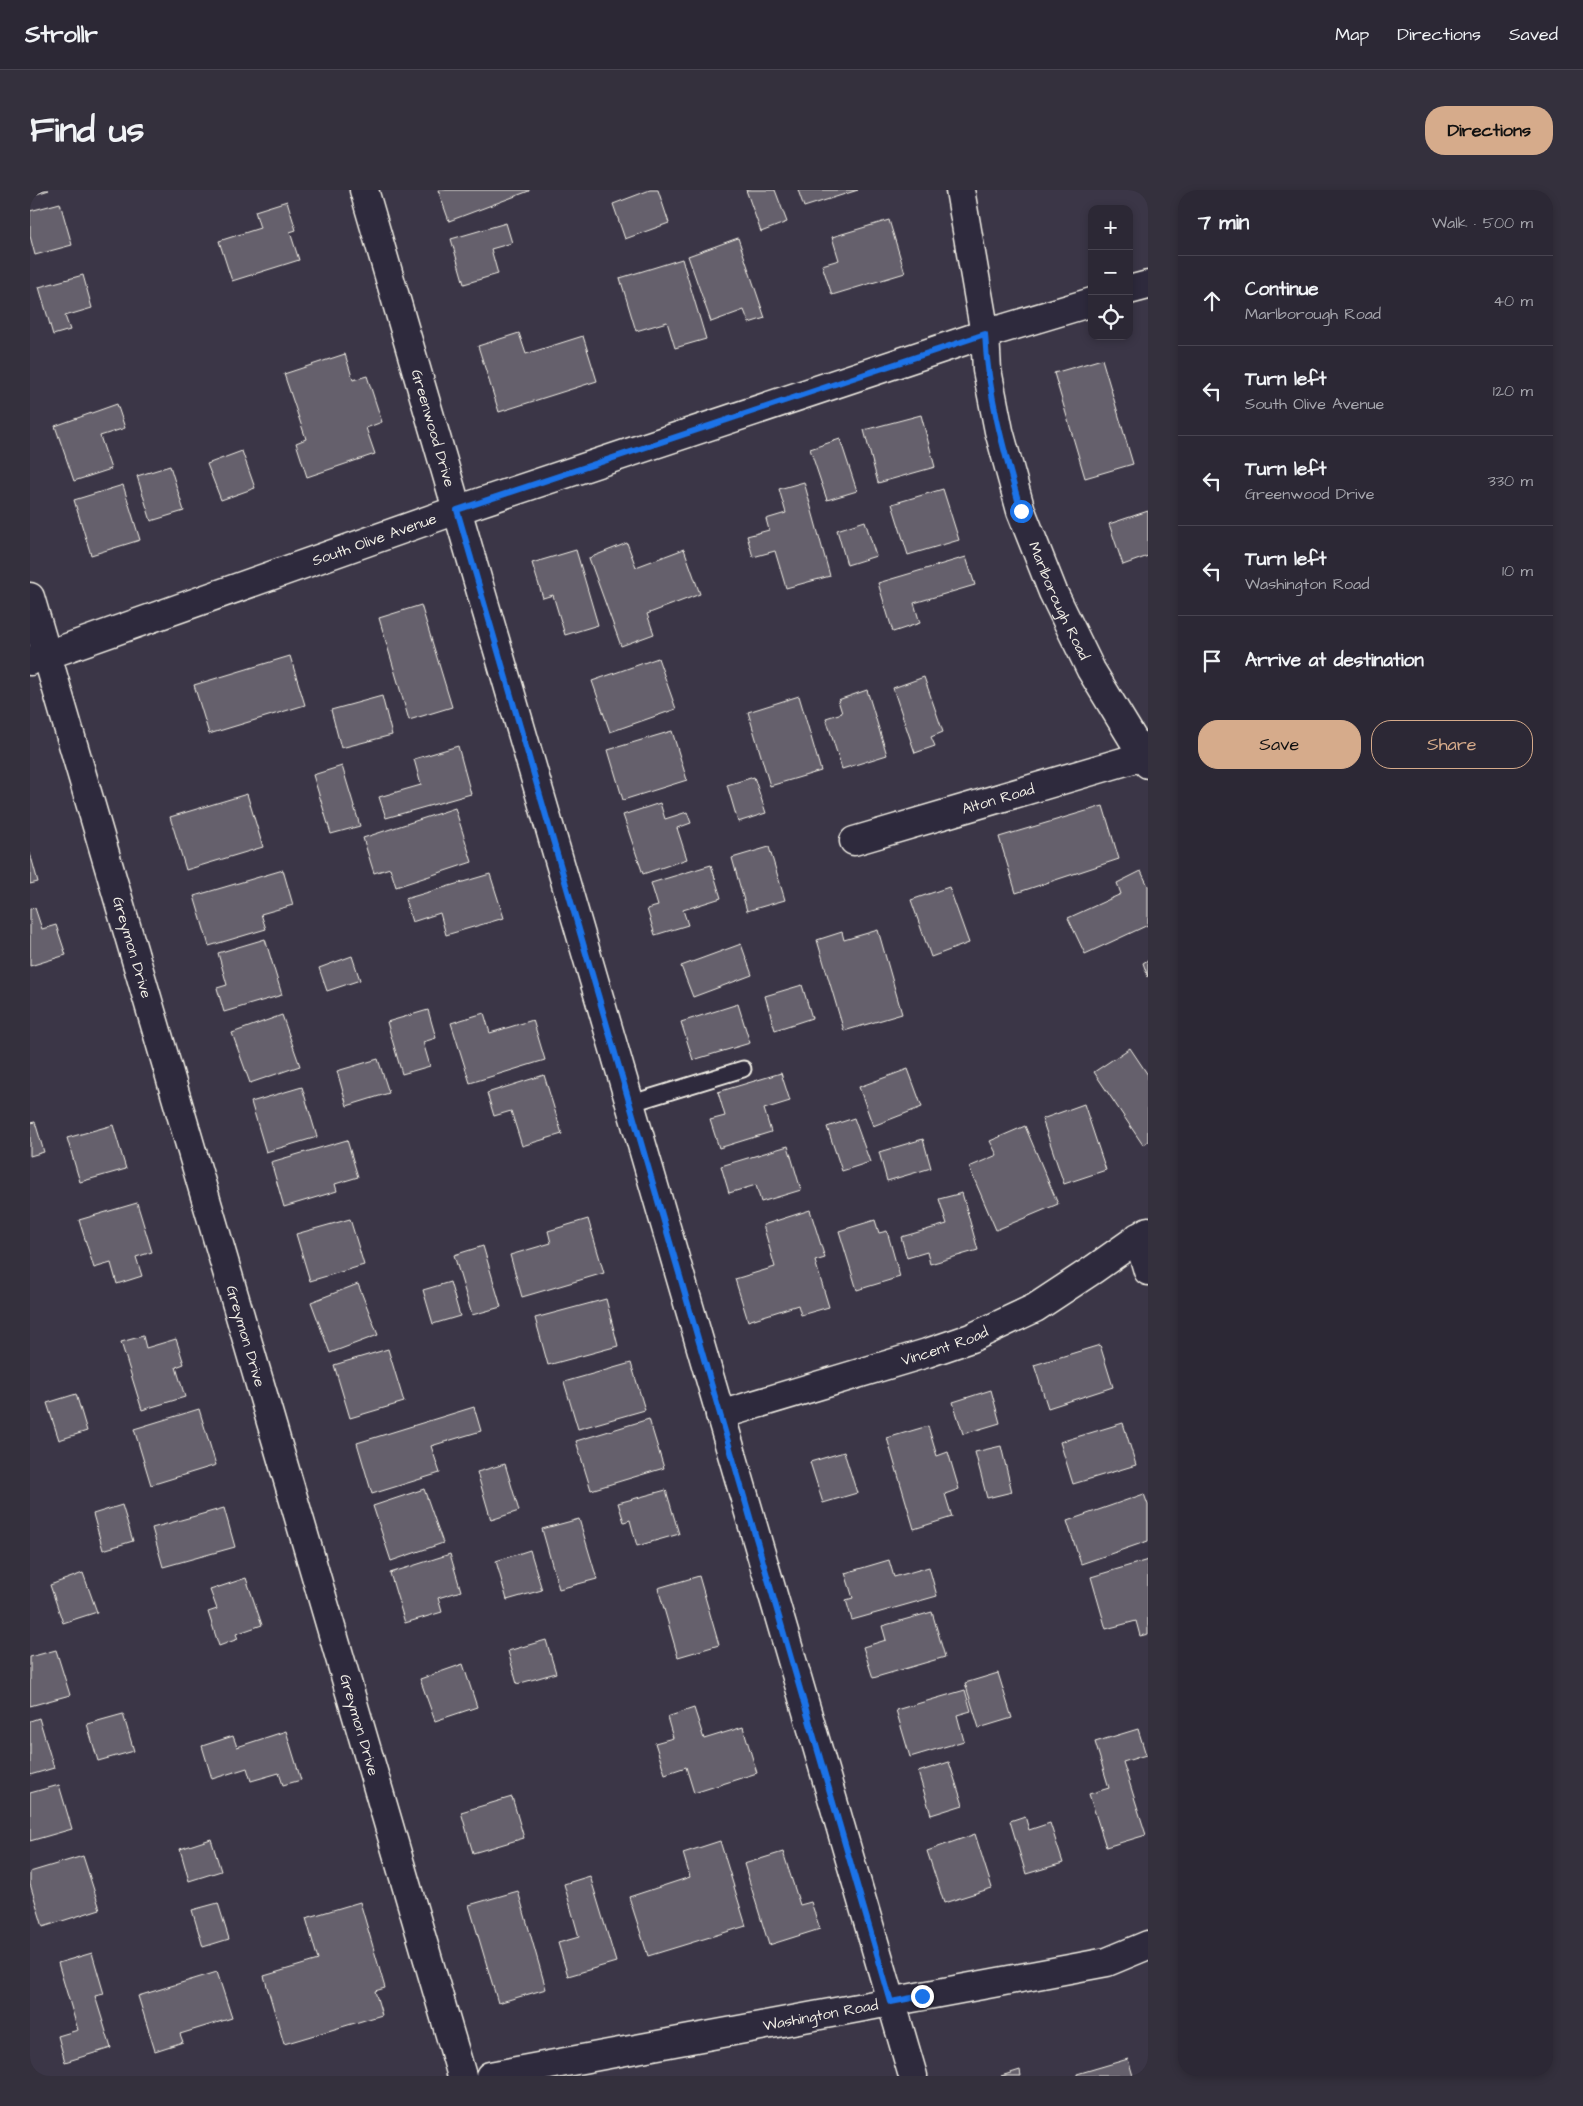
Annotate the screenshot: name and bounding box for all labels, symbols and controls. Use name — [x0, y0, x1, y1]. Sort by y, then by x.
text: Strollr — [25, 18, 98, 52]
text: Map — [1335, 22, 1369, 47]
text: Directions — [1397, 22, 1481, 47]
text: Saved — [1509, 22, 1558, 47]
text: Find us — [30, 106, 144, 155]
button: Directions — [1425, 106, 1553, 155]
map controls — [1088, 205, 1133, 340]
button: + — [1088, 205, 1133, 250]
text: 7 min — [1198, 208, 1249, 237]
text: Walk · 500 m — [1432, 212, 1533, 234]
button: − — [1088, 250, 1133, 295]
text: Continue — [1245, 276, 1319, 303]
icon: ahead — [1198, 287, 1226, 315]
text: 40 m — [1493, 290, 1533, 312]
button: locate — [1088, 295, 1133, 340]
text: Marlborough Road — [1245, 303, 1381, 325]
text: Turn left — [1245, 366, 1326, 393]
street label: Greenwood Drive — [406, 367, 460, 489]
icon: left — [1198, 377, 1226, 405]
text: 120 m — [1493, 380, 1533, 402]
text: South Olive Avenue — [1245, 393, 1384, 415]
text: Turn left — [1245, 456, 1326, 483]
icon: left — [1198, 467, 1226, 495]
text: 330 m — [1488, 470, 1533, 492]
text: Greenwood Drive — [1245, 483, 1374, 505]
route start — [1010, 500, 1033, 523]
street label: South Olive Avenue — [309, 508, 439, 571]
street label: Marlborough Road — [1023, 539, 1095, 664]
text: Turn left — [1245, 546, 1326, 573]
icon: left — [1198, 557, 1226, 585]
text: 10 m — [1502, 560, 1533, 582]
text: Washington Road — [1245, 573, 1369, 595]
icon: arrive — [1198, 647, 1226, 675]
text: Arrive at destination — [1245, 647, 1424, 674]
button: Save — [1198, 720, 1361, 769]
button: Share — [1371, 720, 1533, 769]
street label: Alton Road — [959, 778, 1037, 820]
street label: Greymon Drive — [107, 894, 157, 1001]
street label: Greymon Drive — [221, 1283, 270, 1390]
street label: Vincent Road — [899, 1321, 992, 1371]
street label: Greymon Drive — [334, 1672, 384, 1778]
route end — [911, 1985, 934, 2008]
street label: Washington Road — [761, 1994, 880, 2036]

